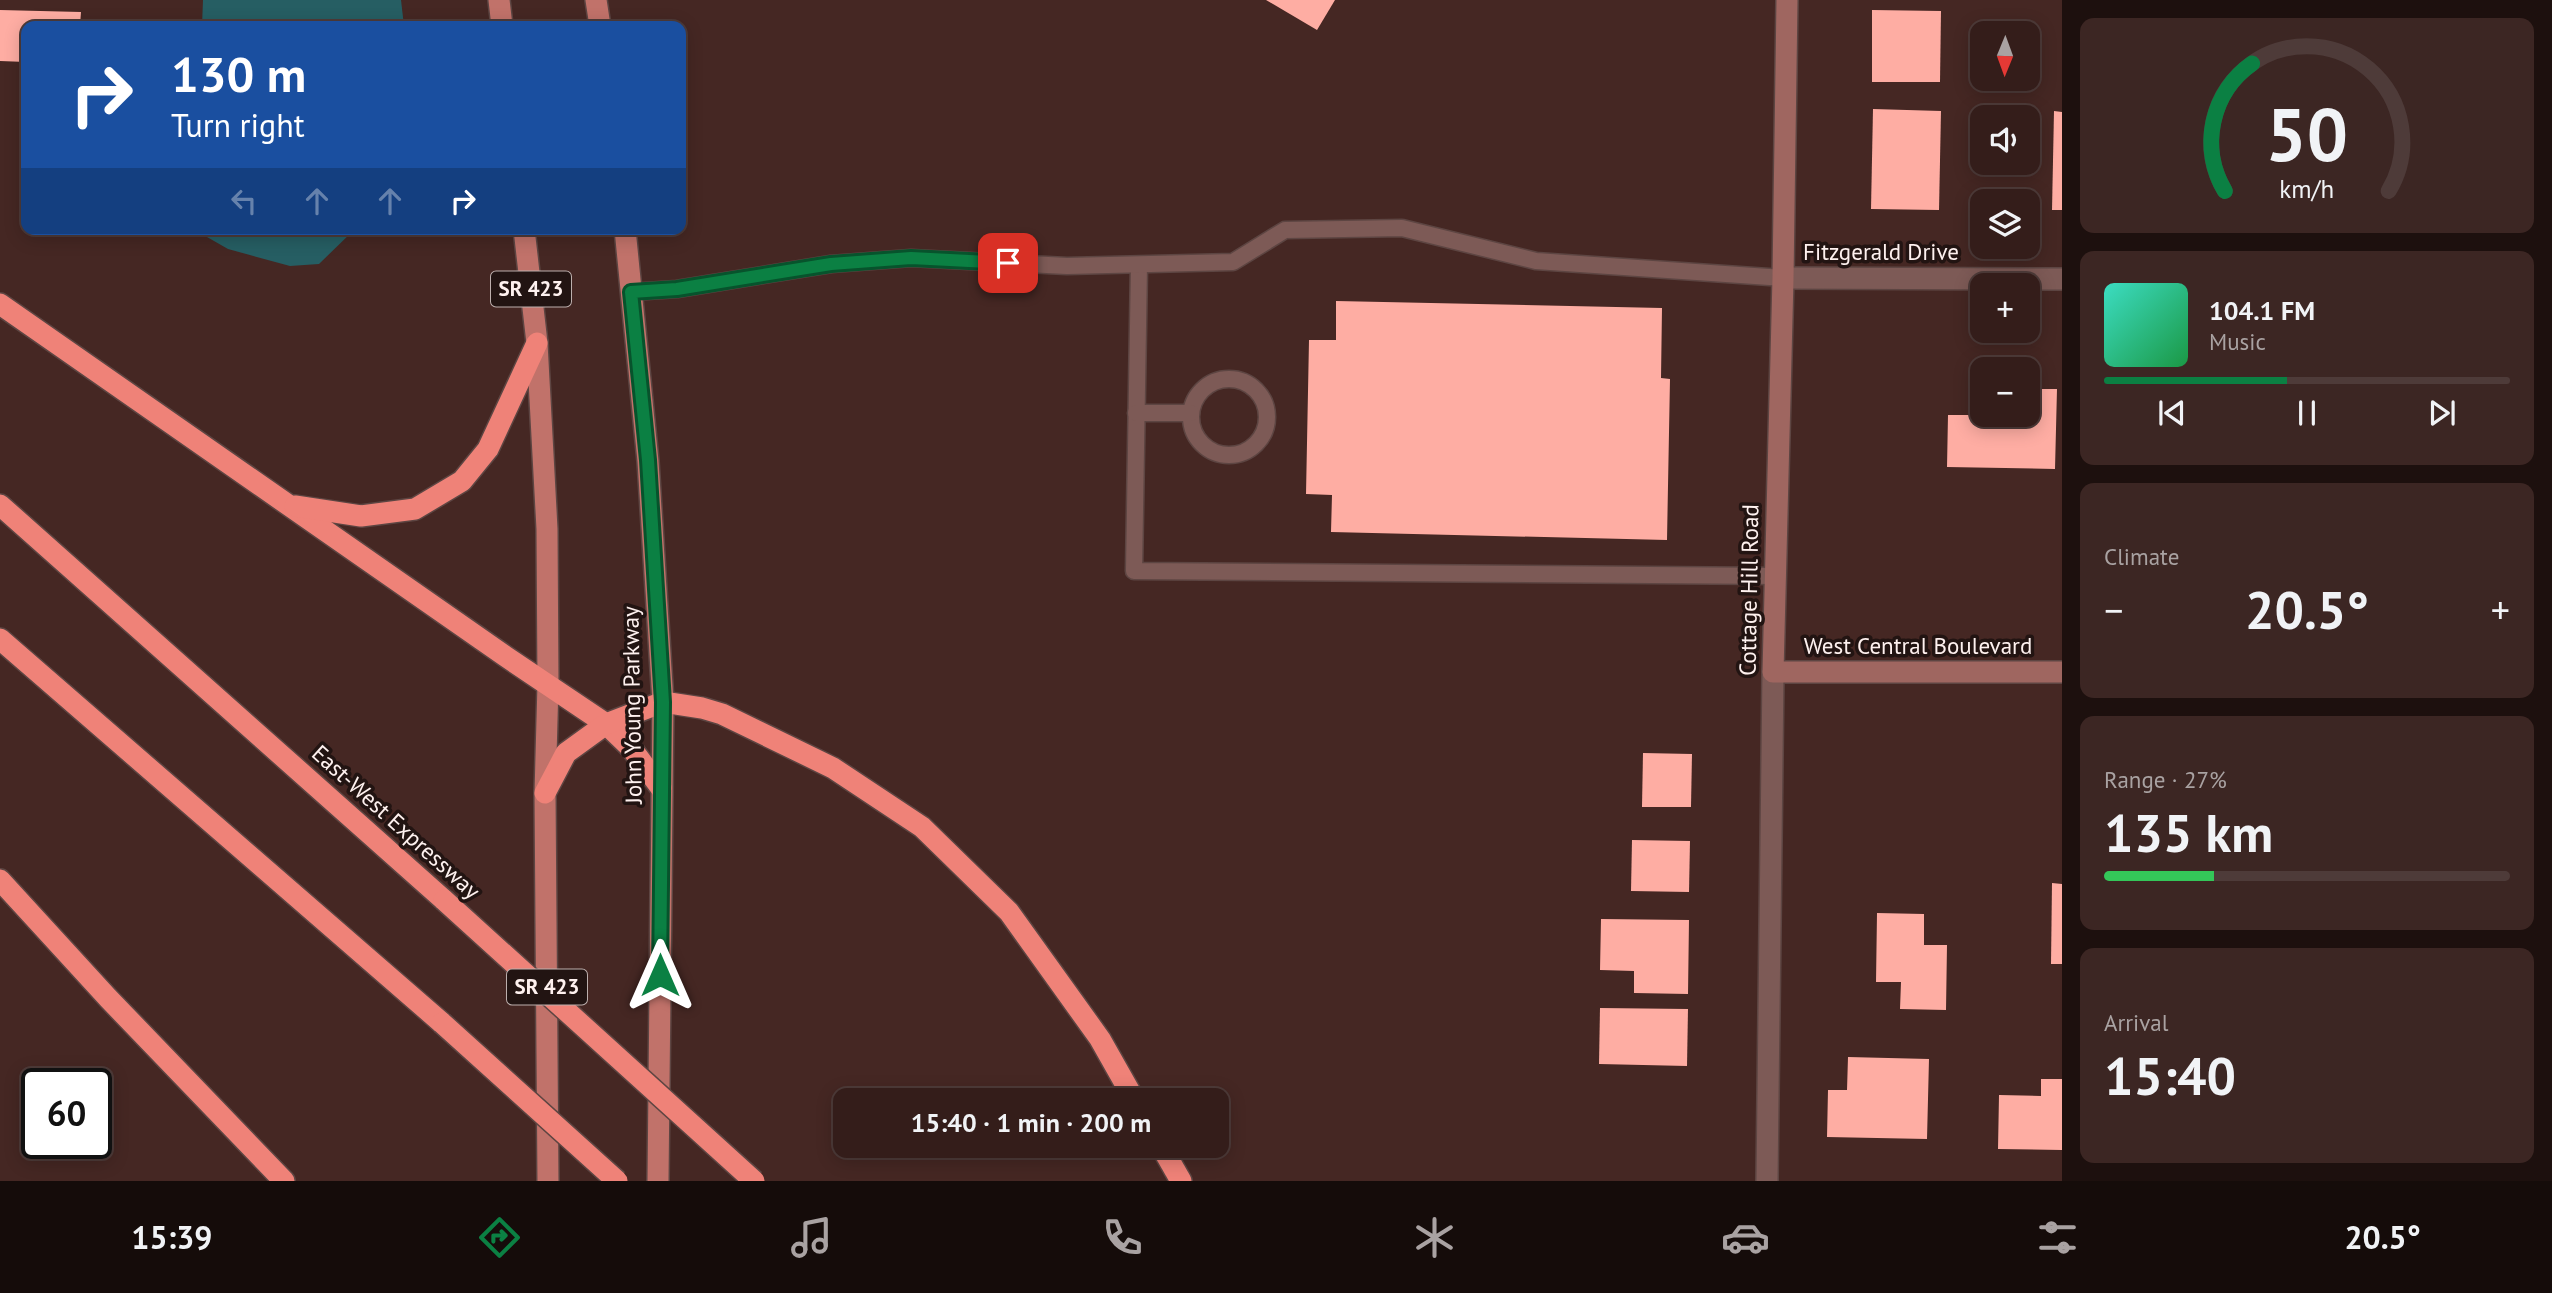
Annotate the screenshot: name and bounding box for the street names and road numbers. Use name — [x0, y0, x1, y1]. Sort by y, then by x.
street label: Fitzgerald Drive — [1803, 237, 1959, 266]
road number: SR 423 — [491, 272, 571, 306]
street label: Cottage Hill Road — [1733, 504, 1764, 676]
street label: John Young Parkway — [615, 606, 648, 805]
street label: West Central Boulevard — [1804, 631, 2032, 660]
street label: East-West Expressway — [306, 738, 487, 905]
road number: SR 423 — [507, 970, 587, 1004]

